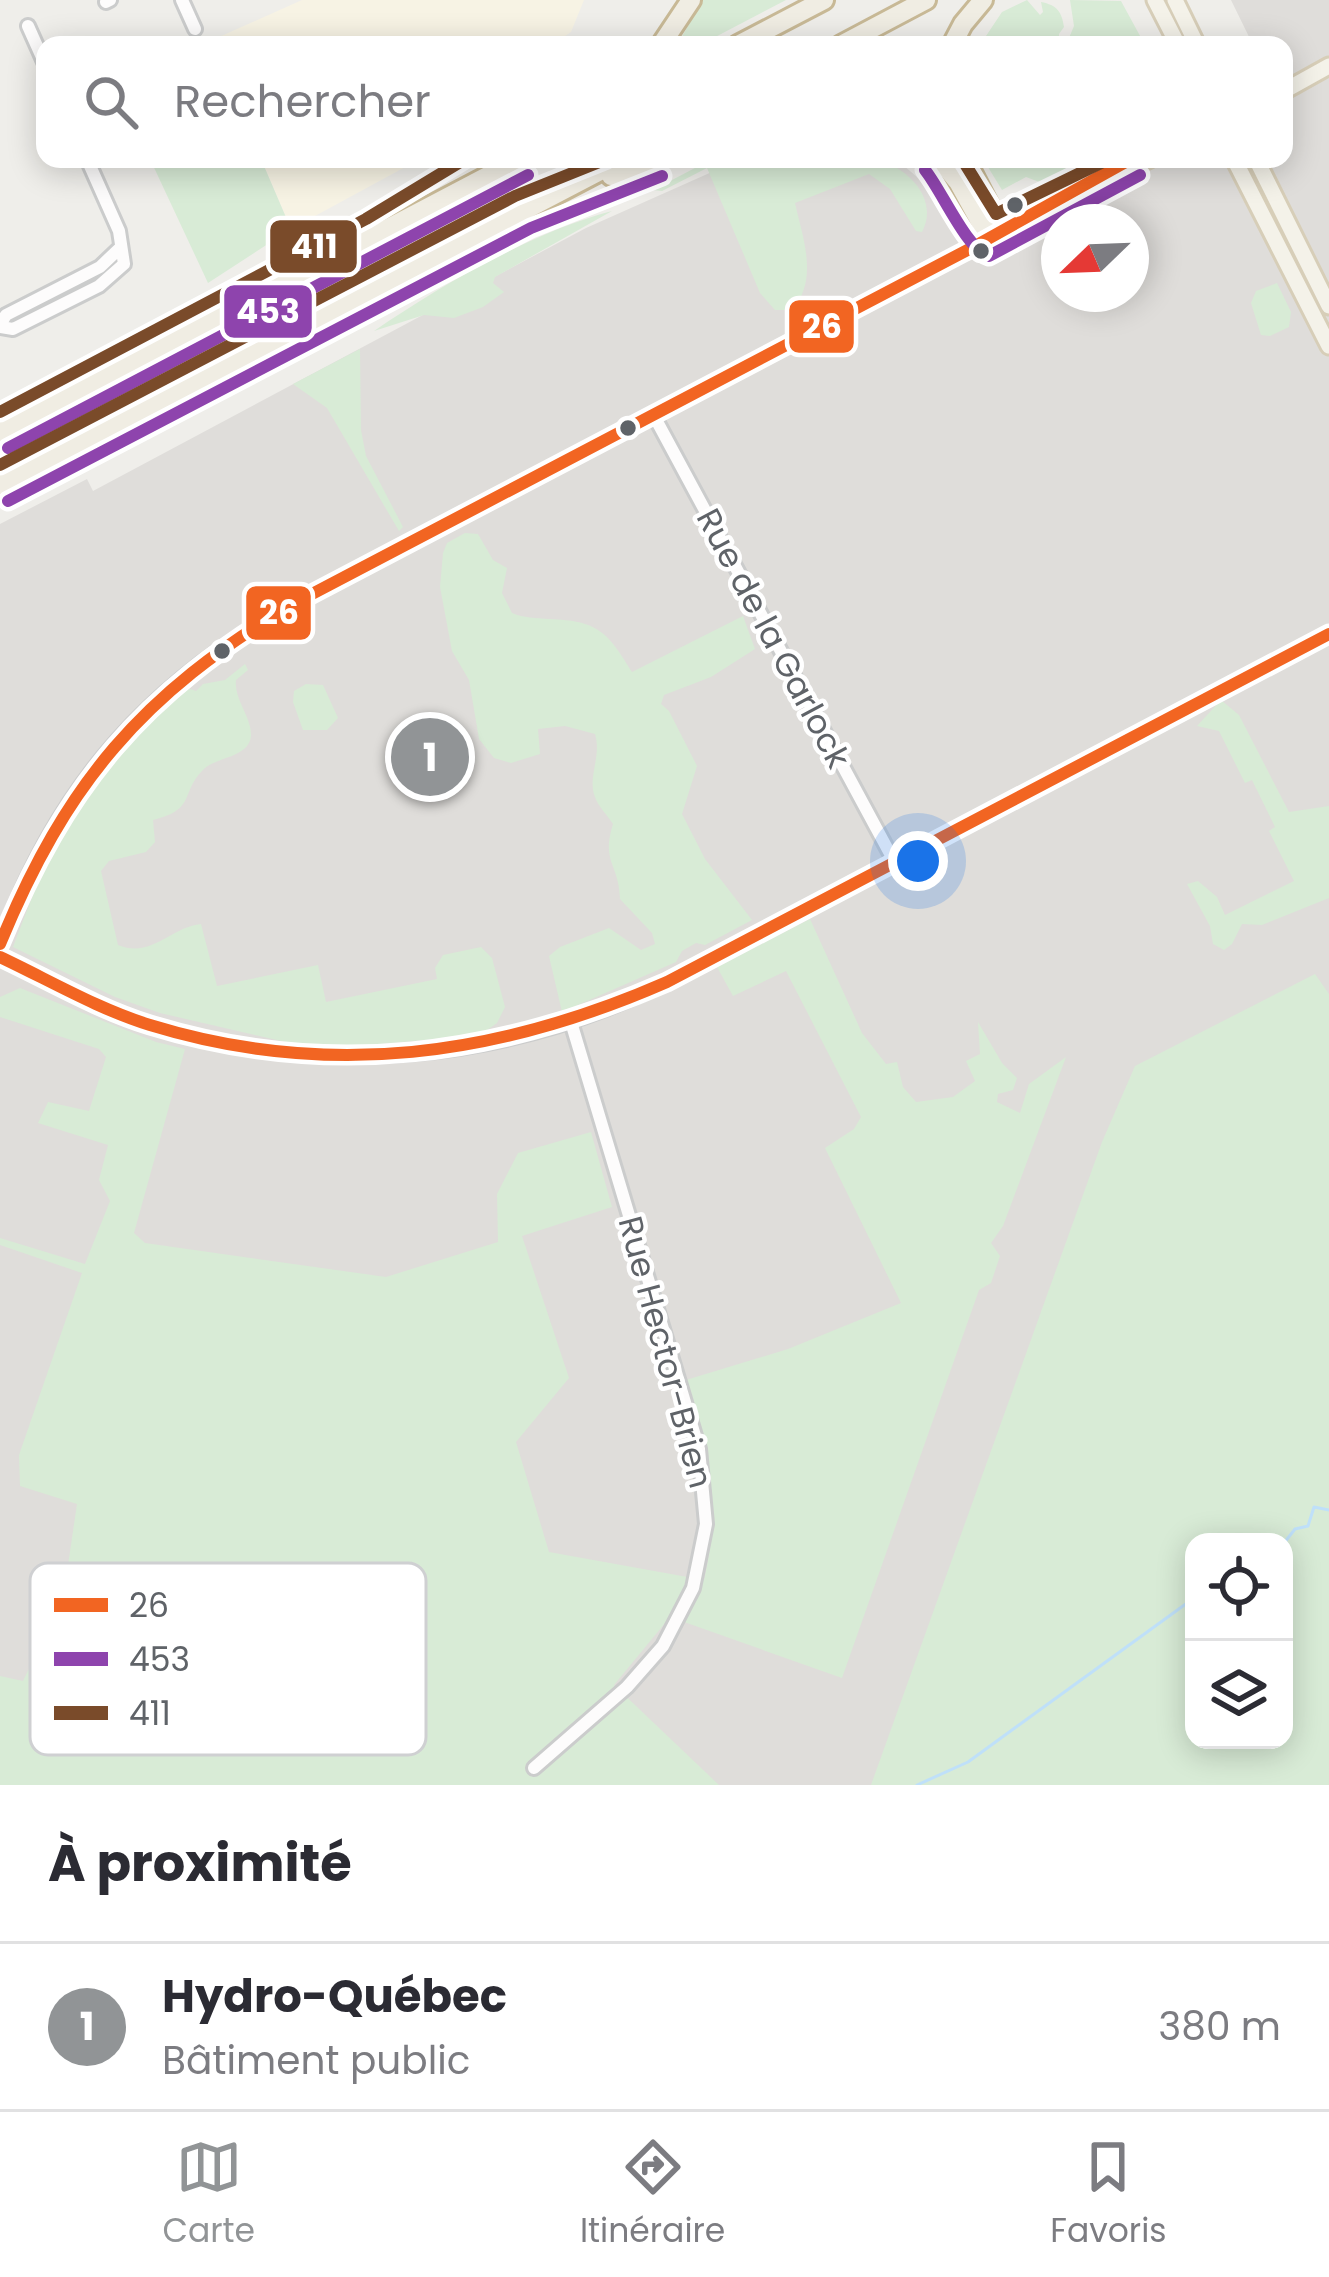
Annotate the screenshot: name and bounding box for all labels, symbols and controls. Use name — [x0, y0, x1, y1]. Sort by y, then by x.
search box — [36, 36, 1293, 168]
icon: search — [78, 69, 144, 135]
text: Rechercher — [174, 70, 431, 133]
unlabelled marker — [1004, 194, 1026, 216]
north arrow — [1041, 204, 1149, 312]
line badge: 411 — [268, 218, 359, 275]
text: 411 — [290, 223, 338, 270]
unlabelled marker — [970, 240, 992, 262]
line badge: 453 — [222, 283, 314, 340]
text: 453 — [236, 288, 300, 335]
line badge: 26 — [787, 298, 856, 355]
text: 26 — [802, 303, 842, 350]
unlabelled marker — [617, 417, 639, 439]
street label: Rue de la Garlock — [685, 500, 862, 776]
line badge: 26 — [244, 584, 313, 642]
text: 26 — [259, 589, 299, 636]
unlabelled marker — [211, 640, 233, 662]
pin: 1 — [391, 712, 469, 802]
your location — [888, 831, 948, 891]
street label: Rue Hector-Brien — [607, 1211, 724, 1493]
map controls — [1185, 1533, 1293, 1749]
button: locate — [1185, 1533, 1293, 1641]
legend — [30, 1563, 426, 1755]
text: 26 — [129, 1582, 169, 1629]
text: 453 — [129, 1636, 190, 1683]
button: layers — [1185, 1641, 1293, 1749]
text: 411 — [129, 1690, 171, 1737]
text: À proximité — [48, 1827, 352, 1899]
text: Hydro-Québec — [162, 1965, 507, 2028]
text: 1 — [80, 1999, 94, 2054]
text: 380 m — [1158, 1999, 1281, 2054]
text: Bâtiment public — [162, 2033, 471, 2088]
tab: Carte — [162, 2134, 255, 2256]
tab: Itinéraire — [580, 2134, 725, 2256]
tab: Favoris — [1050, 2134, 1167, 2256]

